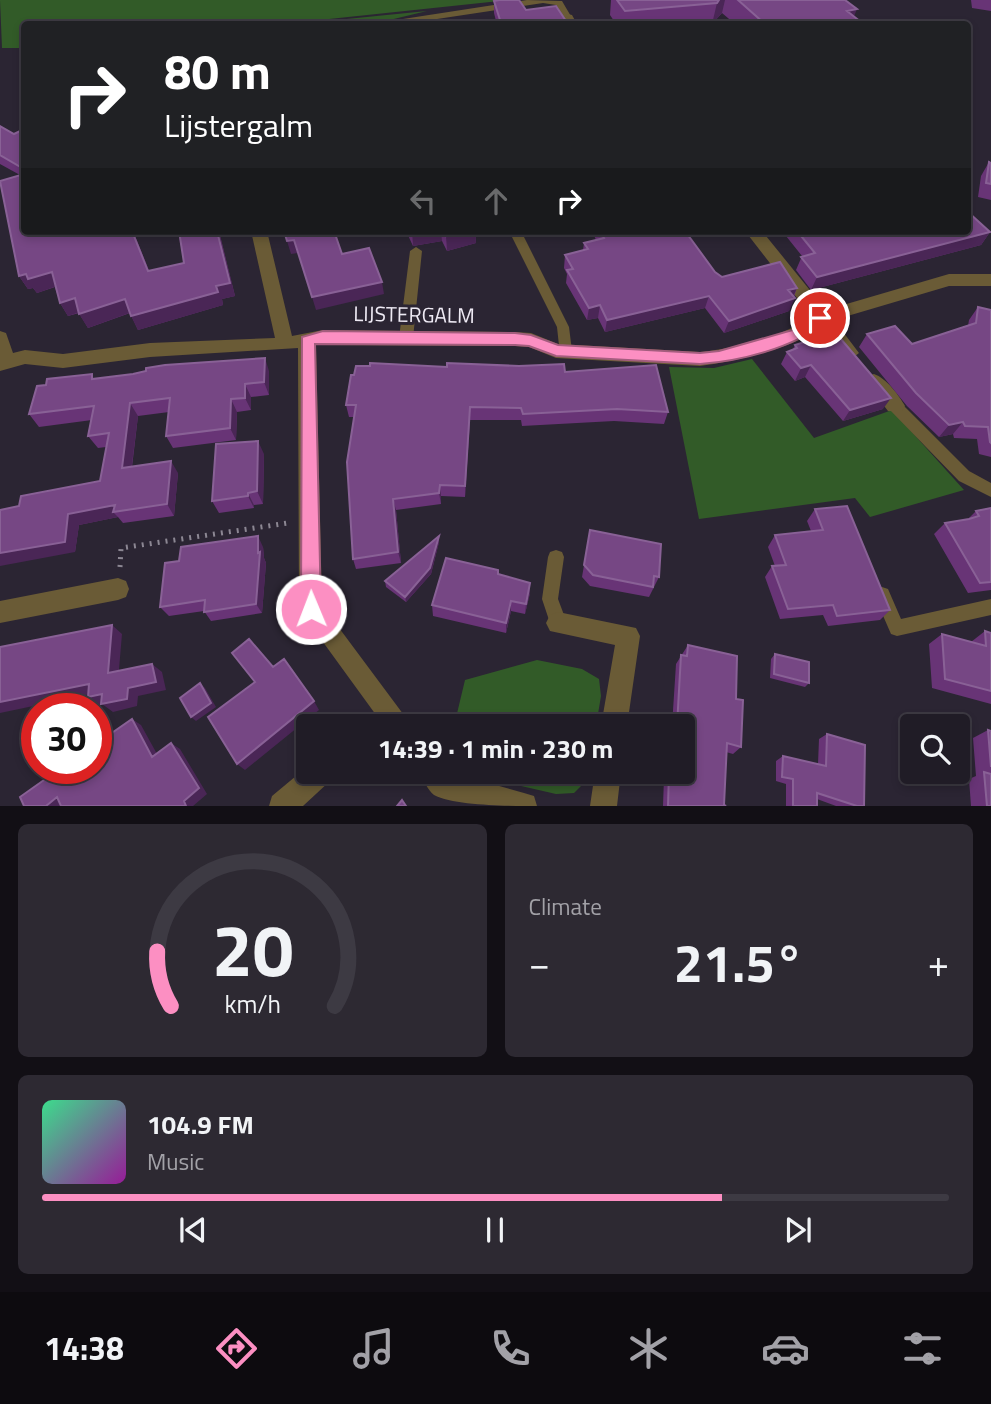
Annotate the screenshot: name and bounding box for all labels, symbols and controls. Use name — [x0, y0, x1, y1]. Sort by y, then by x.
text: 80 m — [164, 33, 271, 108]
icon: right — [49, 49, 140, 140]
text: Lijstergalm — [164, 101, 313, 149]
icon: left — [404, 182, 442, 220]
icon: ahead — [477, 182, 515, 220]
icon: right — [550, 182, 588, 220]
pin — [790, 288, 850, 348]
street label: LIJSTERGALM — [353, 297, 475, 331]
icon: arrive — [801, 299, 839, 337]
position arrow — [274, 572, 348, 646]
speed limit sign: 30 — [21, 693, 112, 784]
map controls — [900, 714, 970, 784]
button: search — [900, 714, 970, 784]
text: 14:39 · 1 min · 230 m — [378, 729, 613, 768]
text: Climate — [529, 889, 602, 924]
text: 20 — [211, 895, 293, 1005]
text: 21.5° — [674, 923, 804, 1002]
text: − — [529, 934, 550, 992]
text: + — [928, 934, 949, 992]
text: km/h — [224, 985, 281, 1023]
text: 104.9 FM — [147, 1105, 254, 1144]
text: Music — [147, 1144, 204, 1179]
icon: previous — [174, 1211, 212, 1249]
icon: pause — [476, 1211, 514, 1249]
icon: next — [779, 1211, 817, 1249]
text: 14:38 — [44, 1324, 124, 1372]
icon: directions — [212, 1324, 261, 1373]
icon: music — [349, 1324, 398, 1373]
icon: phone — [486, 1324, 535, 1373]
icon: climate — [624, 1324, 673, 1373]
icon: car — [761, 1324, 810, 1373]
icon: filters — [898, 1324, 947, 1373]

